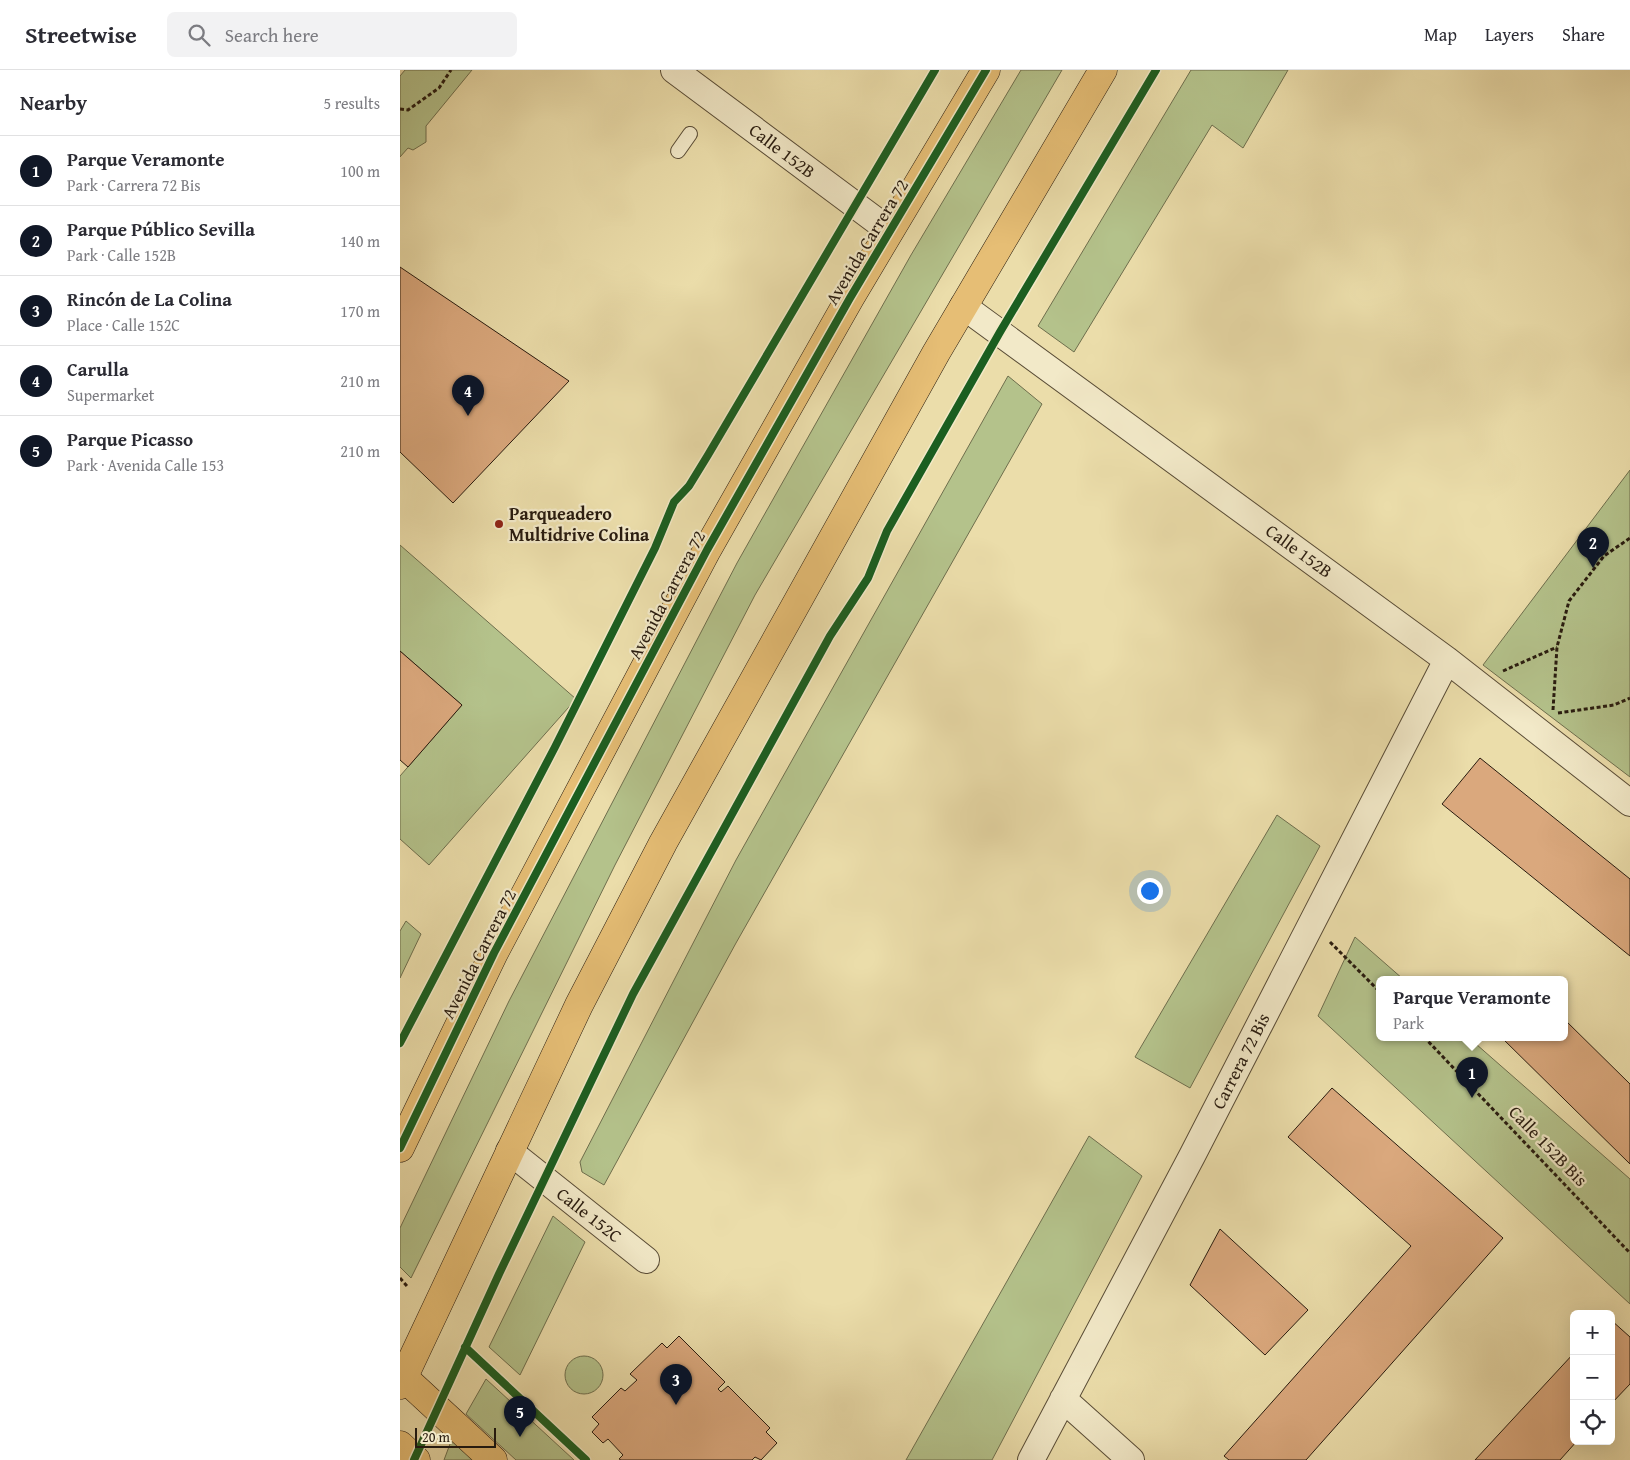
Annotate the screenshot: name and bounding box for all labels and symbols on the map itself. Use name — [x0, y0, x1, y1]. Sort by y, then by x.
street label: Calle 152B — [743, 117, 821, 185]
street label: Avenida Carrera 72 — [818, 174, 915, 310]
pin: 4 — [452, 375, 484, 416]
place label: Parqueadero Multidrive Colina — [509, 500, 650, 548]
street label: Calle 152B — [1260, 517, 1338, 584]
marker: Parqueadero Multidrive Colina — [493, 518, 505, 530]
street label: Avenida Carrera 72 — [621, 525, 712, 664]
pin: 2 — [1577, 527, 1609, 568]
your location — [1137, 878, 1163, 904]
street label: Avenida Carrera 72 — [434, 884, 523, 1023]
street label: Carrera 72 Bis — [1205, 1008, 1276, 1114]
pin: 1 — [1456, 1057, 1488, 1098]
street label: Calle 152B Bis — [1503, 1099, 1594, 1192]
street label: Calle 152C — [551, 1180, 628, 1249]
pin: 3 — [660, 1364, 692, 1405]
pin: 5 — [504, 1396, 536, 1437]
scale bar — [415, 1425, 496, 1448]

